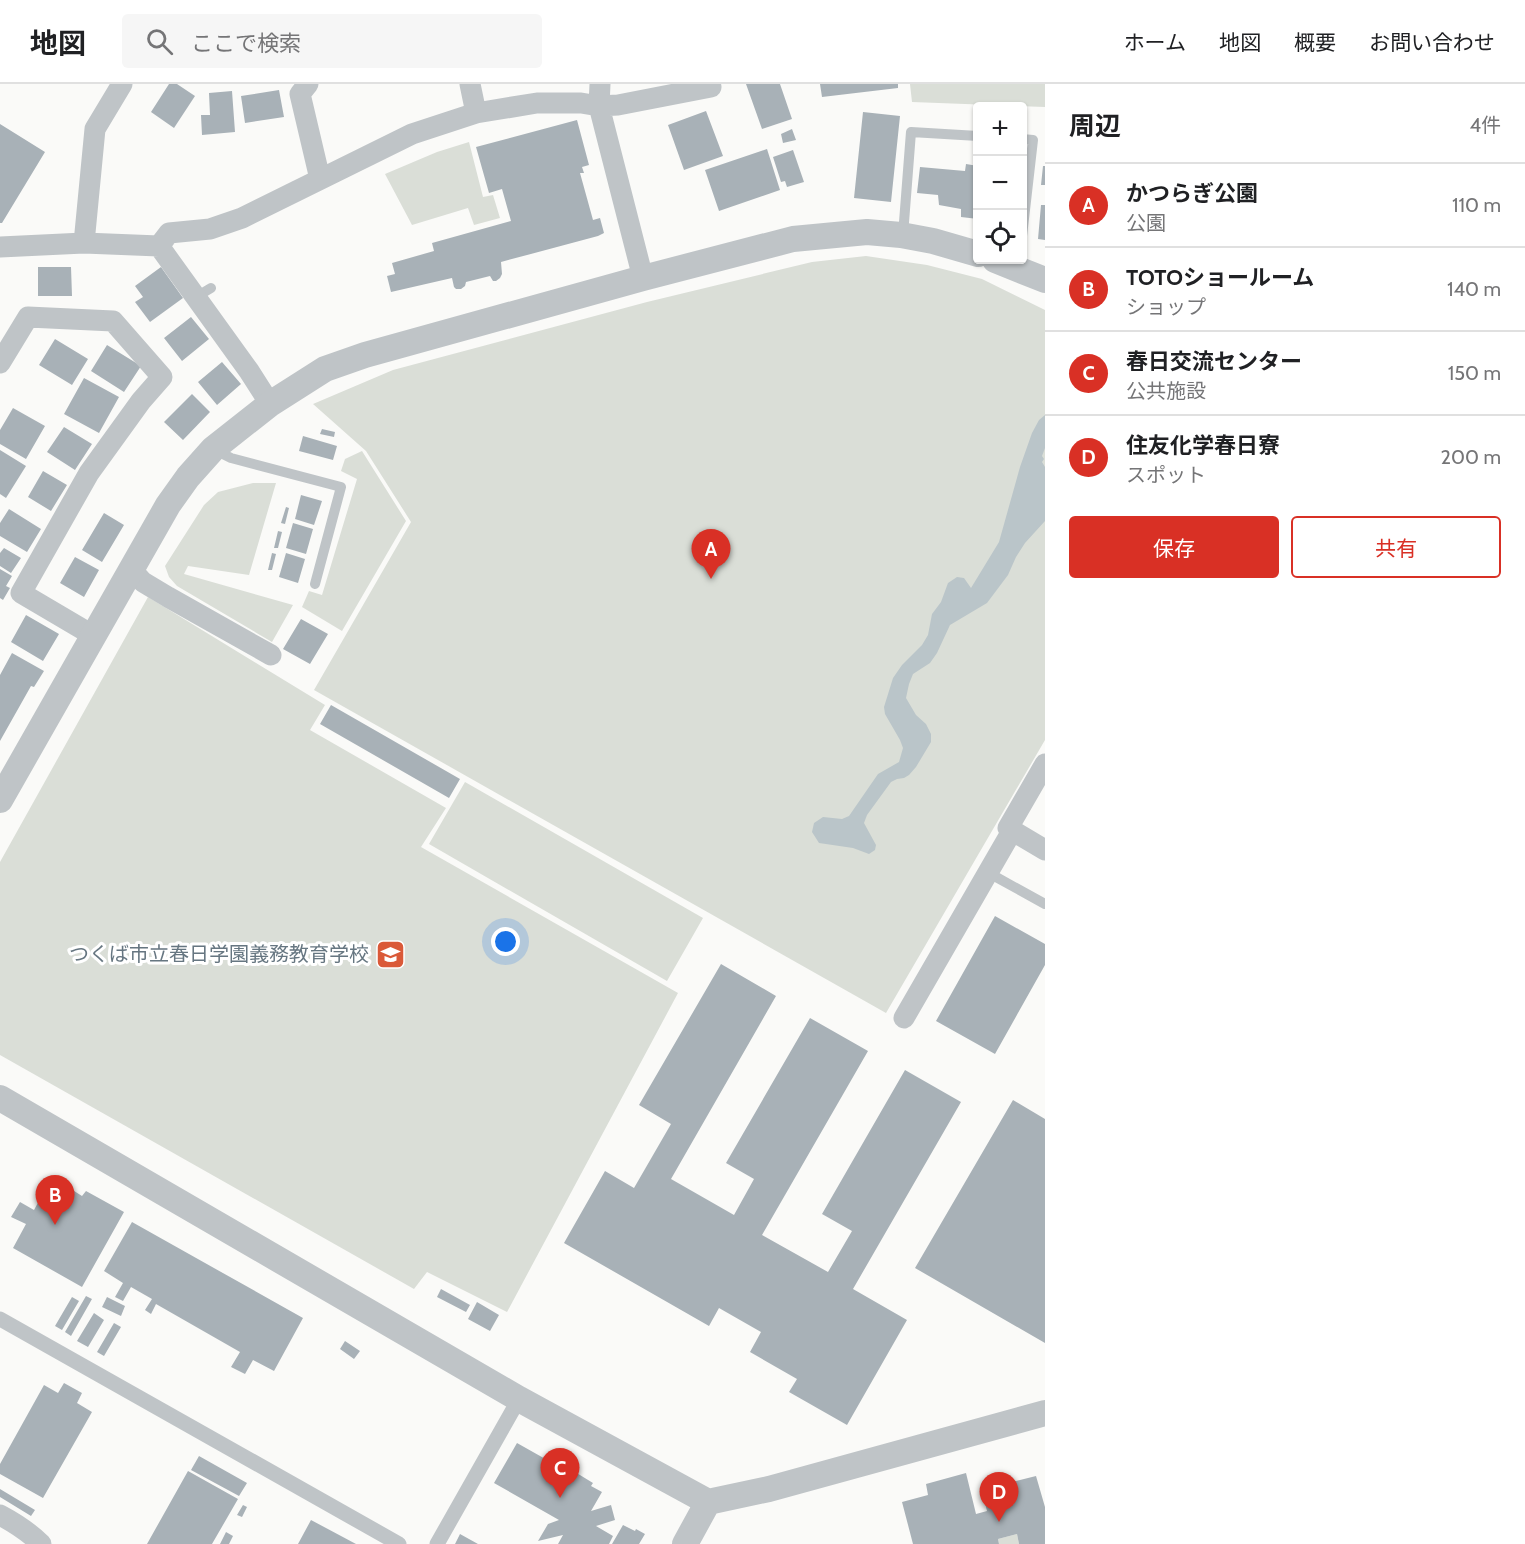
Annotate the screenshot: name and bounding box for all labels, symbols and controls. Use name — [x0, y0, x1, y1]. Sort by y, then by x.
search box — [122, 14, 542, 68]
icon: search — [143, 25, 176, 58]
text: 地図 — [30, 26, 86, 60]
text: ここで検索 — [191, 30, 301, 57]
text: ホーム — [1124, 30, 1186, 55]
text: 地図 — [1219, 30, 1261, 55]
text: 概要 — [1294, 30, 1336, 55]
text: お問い合わせ — [1369, 30, 1495, 55]
map controls — [973, 102, 1027, 264]
button: + — [973, 102, 1027, 156]
text: 周辺 — [1069, 110, 1121, 142]
text: 4件 — [1469, 113, 1501, 137]
button: − — [973, 156, 1027, 210]
text: かつらぎ公園 — [1126, 180, 1258, 207]
text: A — [1082, 193, 1095, 217]
text: 110 m — [1452, 193, 1501, 217]
button: locate — [973, 210, 1027, 264]
text: 公園 — [1126, 211, 1166, 235]
text: TOTOショールーム — [1126, 264, 1314, 291]
text: B — [1082, 277, 1095, 301]
text: 140 m — [1447, 277, 1501, 301]
text: ショップ — [1126, 295, 1206, 319]
text: 春日交流センター — [1126, 348, 1302, 375]
text: C — [1082, 361, 1095, 385]
text: 150 m — [1448, 361, 1501, 385]
text: 公共施設 — [1126, 379, 1206, 403]
text: 住友化学春日寮 — [1126, 432, 1280, 459]
text: D — [1081, 445, 1096, 469]
text: 200 m — [1441, 445, 1501, 469]
text: スポット — [1126, 463, 1206, 487]
button: 保存 — [1069, 516, 1279, 578]
button: 共有 — [1291, 516, 1501, 578]
pin: A — [692, 530, 730, 579]
your location — [491, 927, 520, 956]
school or university icon: つくば市立春日学園義務教育学校 — [374, 938, 406, 970]
place label: つくば市立春日学園義務教育学校 — [69, 942, 369, 966]
pin: B — [36, 1176, 74, 1225]
pin: C — [540, 1448, 580, 1498]
pin: D — [980, 1472, 1018, 1522]

